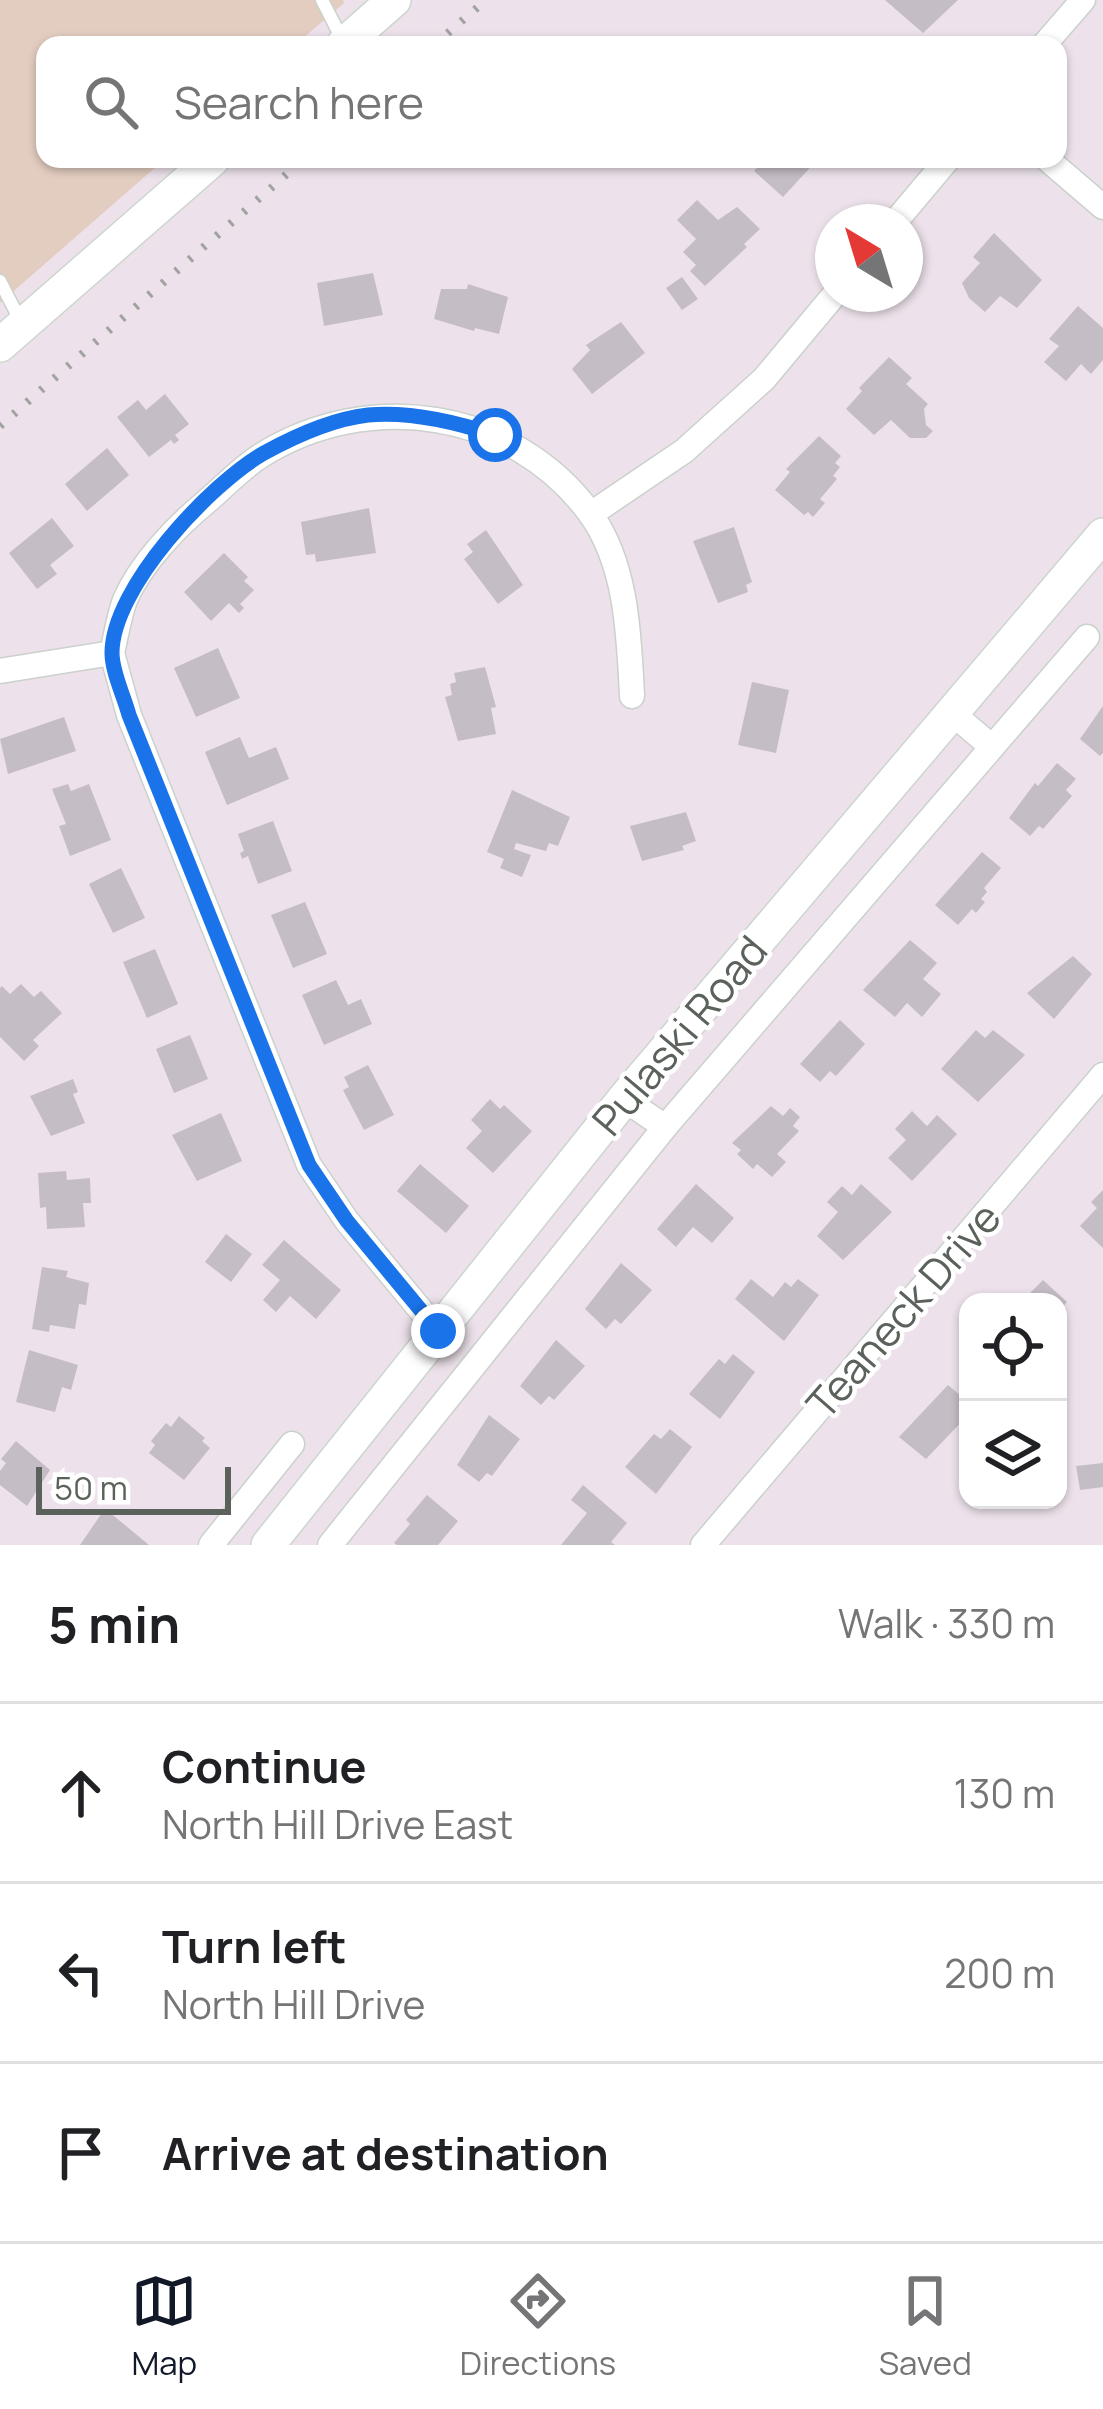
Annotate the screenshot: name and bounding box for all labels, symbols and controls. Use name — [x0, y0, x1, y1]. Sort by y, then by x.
search box — [36, 36, 1067, 168]
icon: search — [78, 69, 144, 135]
text: Search here — [174, 71, 424, 133]
north arrow — [815, 204, 923, 312]
route start — [468, 408, 522, 462]
street label: Pulaski Road — [578, 923, 780, 1147]
street label: Teaneck Drive — [793, 1189, 1013, 1431]
map controls — [959, 1293, 1067, 1509]
button: locate — [959, 1293, 1067, 1401]
route end — [411, 1304, 465, 1358]
button: layers — [959, 1401, 1067, 1509]
scale bar — [36, 1461, 231, 1514]
text: 50 m — [54, 1465, 128, 1510]
text: 5 min — [48, 1589, 180, 1658]
text: Walk · 330 m — [838, 1596, 1055, 1650]
text: Continue — [162, 1735, 367, 1797]
icon: ahead — [48, 1760, 114, 1826]
text: 130 m — [954, 1766, 1055, 1820]
text: North Hill Drive East — [162, 1797, 513, 1851]
text: Turn left — [162, 1915, 347, 1977]
icon: left — [48, 1940, 114, 2006]
text: 200 m — [944, 1946, 1055, 2000]
text: North Hill Drive — [162, 1977, 425, 2031]
icon: arrive — [48, 2120, 114, 2186]
text: Arrive at destination — [162, 2122, 609, 2184]
tab: Map — [131, 2268, 197, 2385]
tab: Directions — [460, 2268, 616, 2385]
tab: Saved — [879, 2268, 972, 2385]

